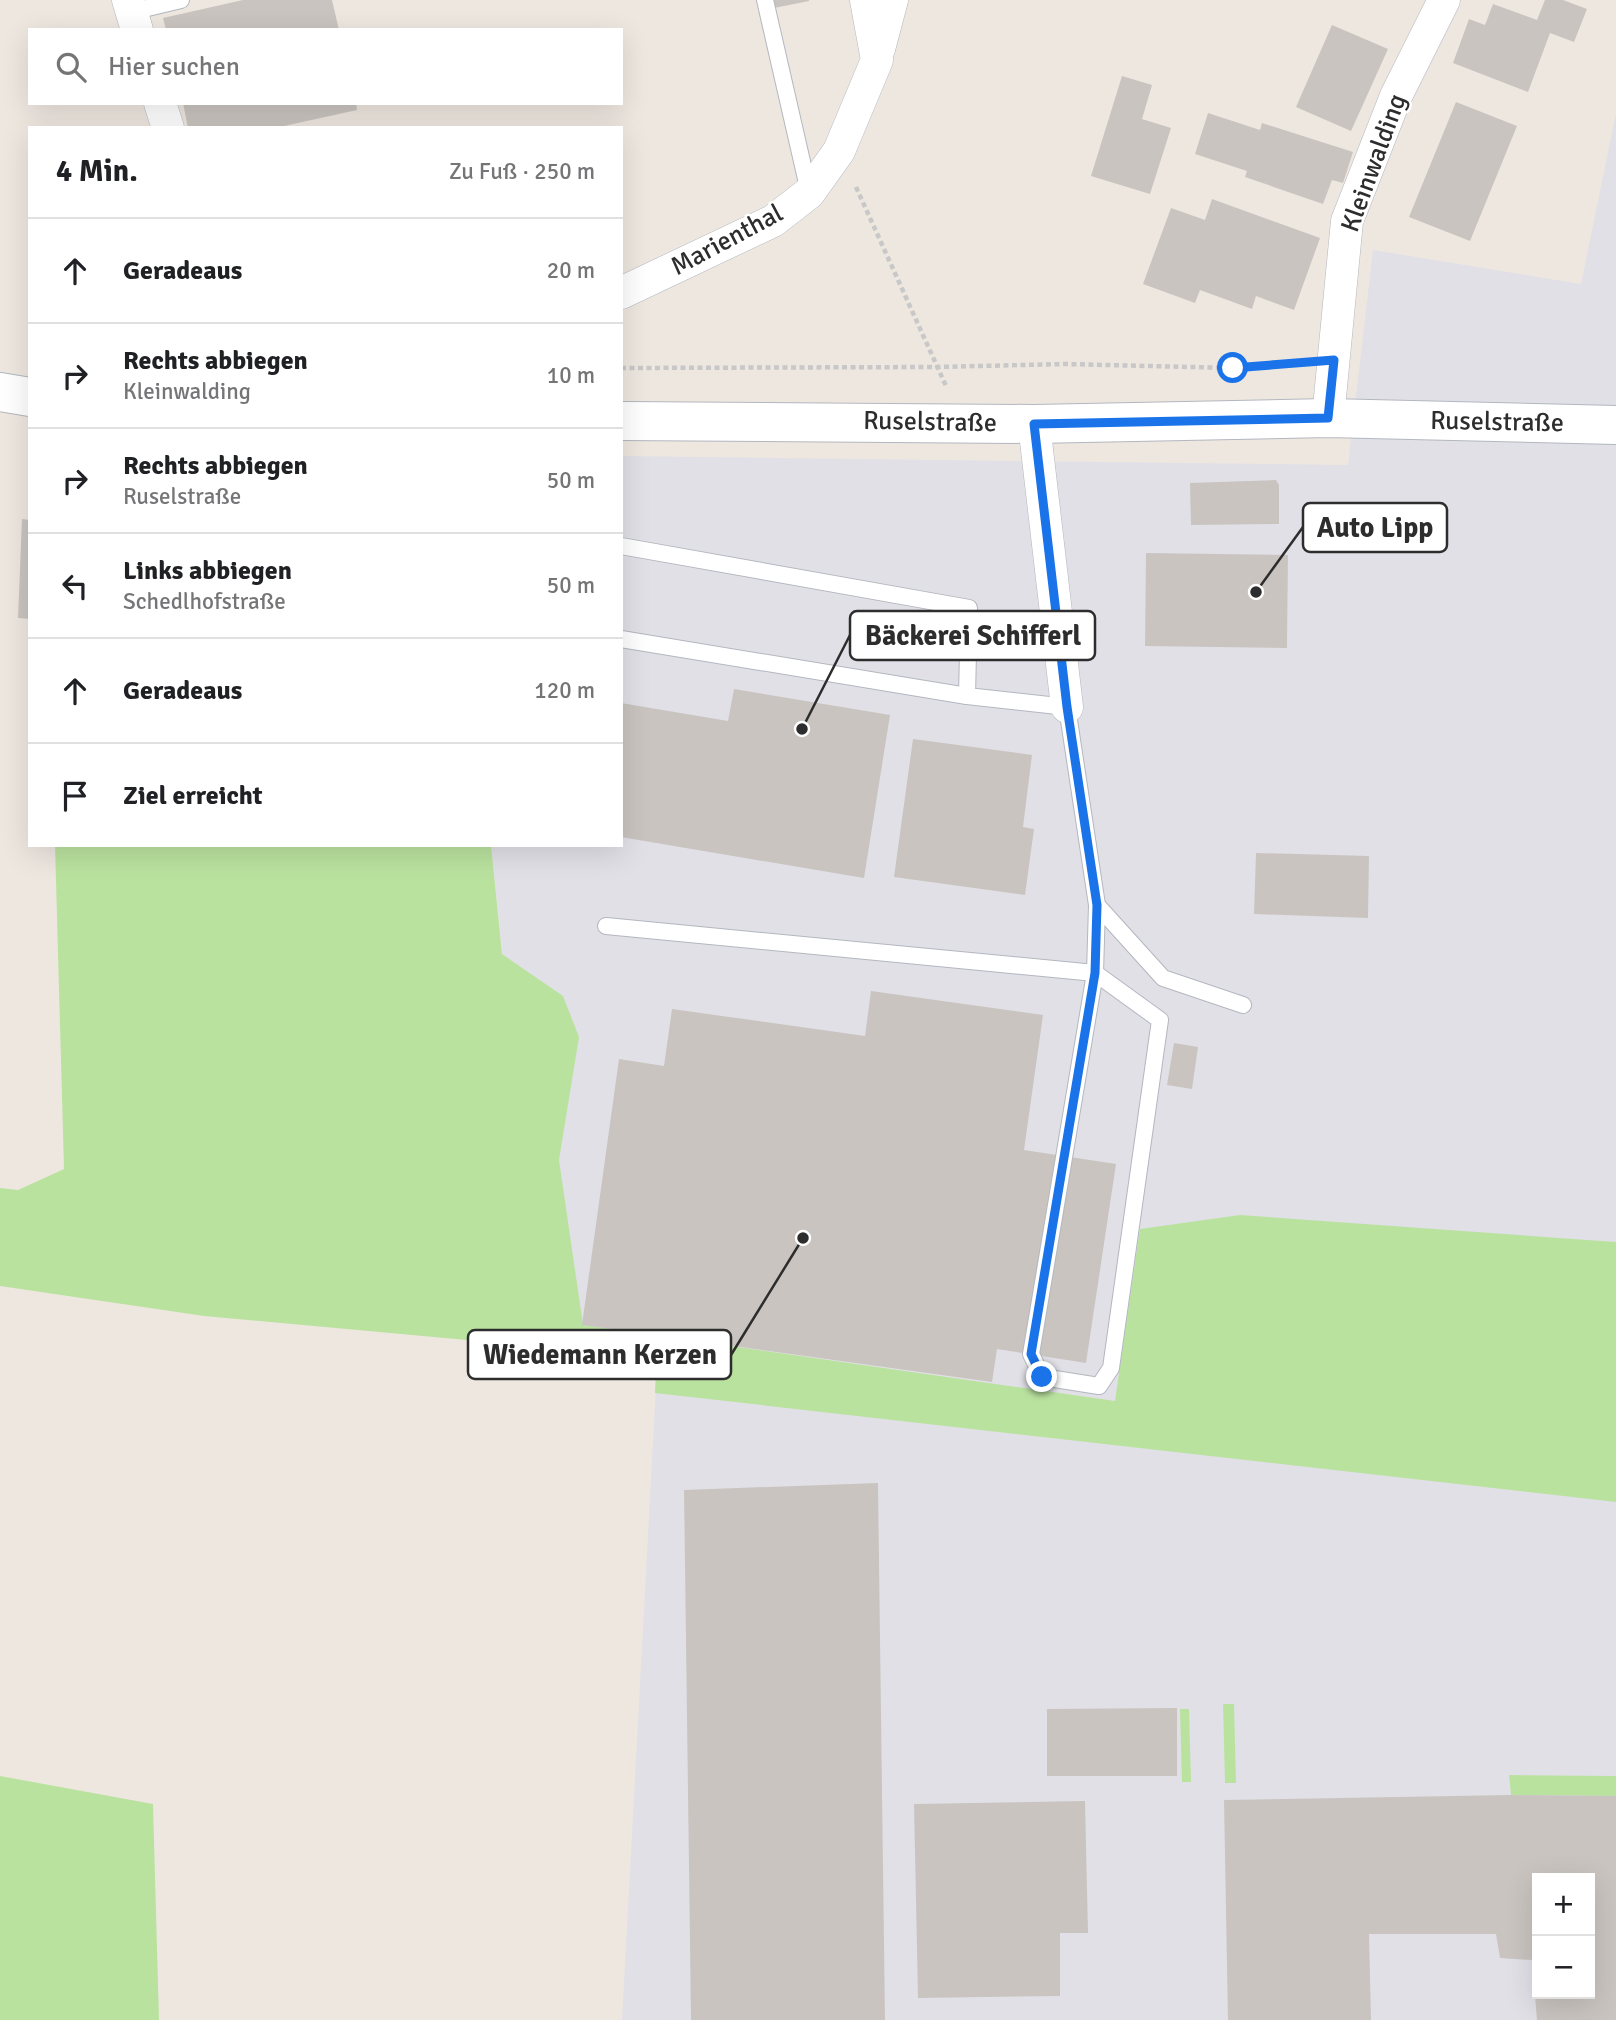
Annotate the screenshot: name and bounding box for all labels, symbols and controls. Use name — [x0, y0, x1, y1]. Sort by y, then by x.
search box — [28, 28, 623, 105]
icon: search — [52, 48, 90, 86]
text: Hier suchen — [108, 51, 240, 83]
street label: Kleinwalding — [1334, 90, 1414, 236]
text: 4 Min. — [56, 153, 138, 190]
text: Zu Fuß · 250 m — [449, 157, 595, 186]
street label: Marienthal — [665, 197, 789, 283]
icon: ahead — [56, 252, 94, 290]
text: Geradeaus — [123, 255, 242, 287]
text: 20 m — [547, 256, 595, 285]
text: Rechts abbiegen — [123, 345, 308, 377]
route start — [1217, 352, 1248, 383]
icon: right — [56, 357, 94, 395]
text: 10 m — [547, 361, 595, 390]
text: Kleinwalding — [123, 377, 251, 406]
street label: Ruselstraße — [863, 405, 997, 439]
street label: Ruselstraße — [1430, 405, 1564, 439]
text: Rechts abbiegen — [123, 450, 308, 482]
icon: right — [56, 462, 94, 500]
text: 50 m — [547, 466, 595, 495]
text: Ruselstraße — [123, 482, 241, 511]
callout: Auto Lipp — [1303, 503, 1447, 552]
text: Auto Lipp — [1317, 511, 1433, 545]
text: Links abbiegen — [123, 555, 292, 587]
icon: left — [56, 567, 94, 605]
text: 50 m — [547, 571, 595, 600]
text: Schedlhofstraße — [123, 587, 286, 616]
callout: Bäckerei Schifferl — [850, 611, 1095, 660]
text: Bäckerei Schifferl — [865, 619, 1081, 653]
icon: ahead — [56, 672, 94, 710]
text: Geradeaus — [123, 675, 242, 707]
text: 120 m — [534, 676, 595, 705]
icon: arrive — [56, 777, 94, 815]
text: Ziel erreicht — [123, 780, 263, 812]
callout: Wiedemann Kerzen — [468, 1330, 731, 1379]
text: Wiedemann Kerzen — [483, 1338, 717, 1372]
route end — [1026, 1361, 1057, 1392]
map controls — [1532, 1873, 1595, 1999]
button: + — [1532, 1873, 1595, 1936]
button: − — [1532, 1936, 1595, 1999]

